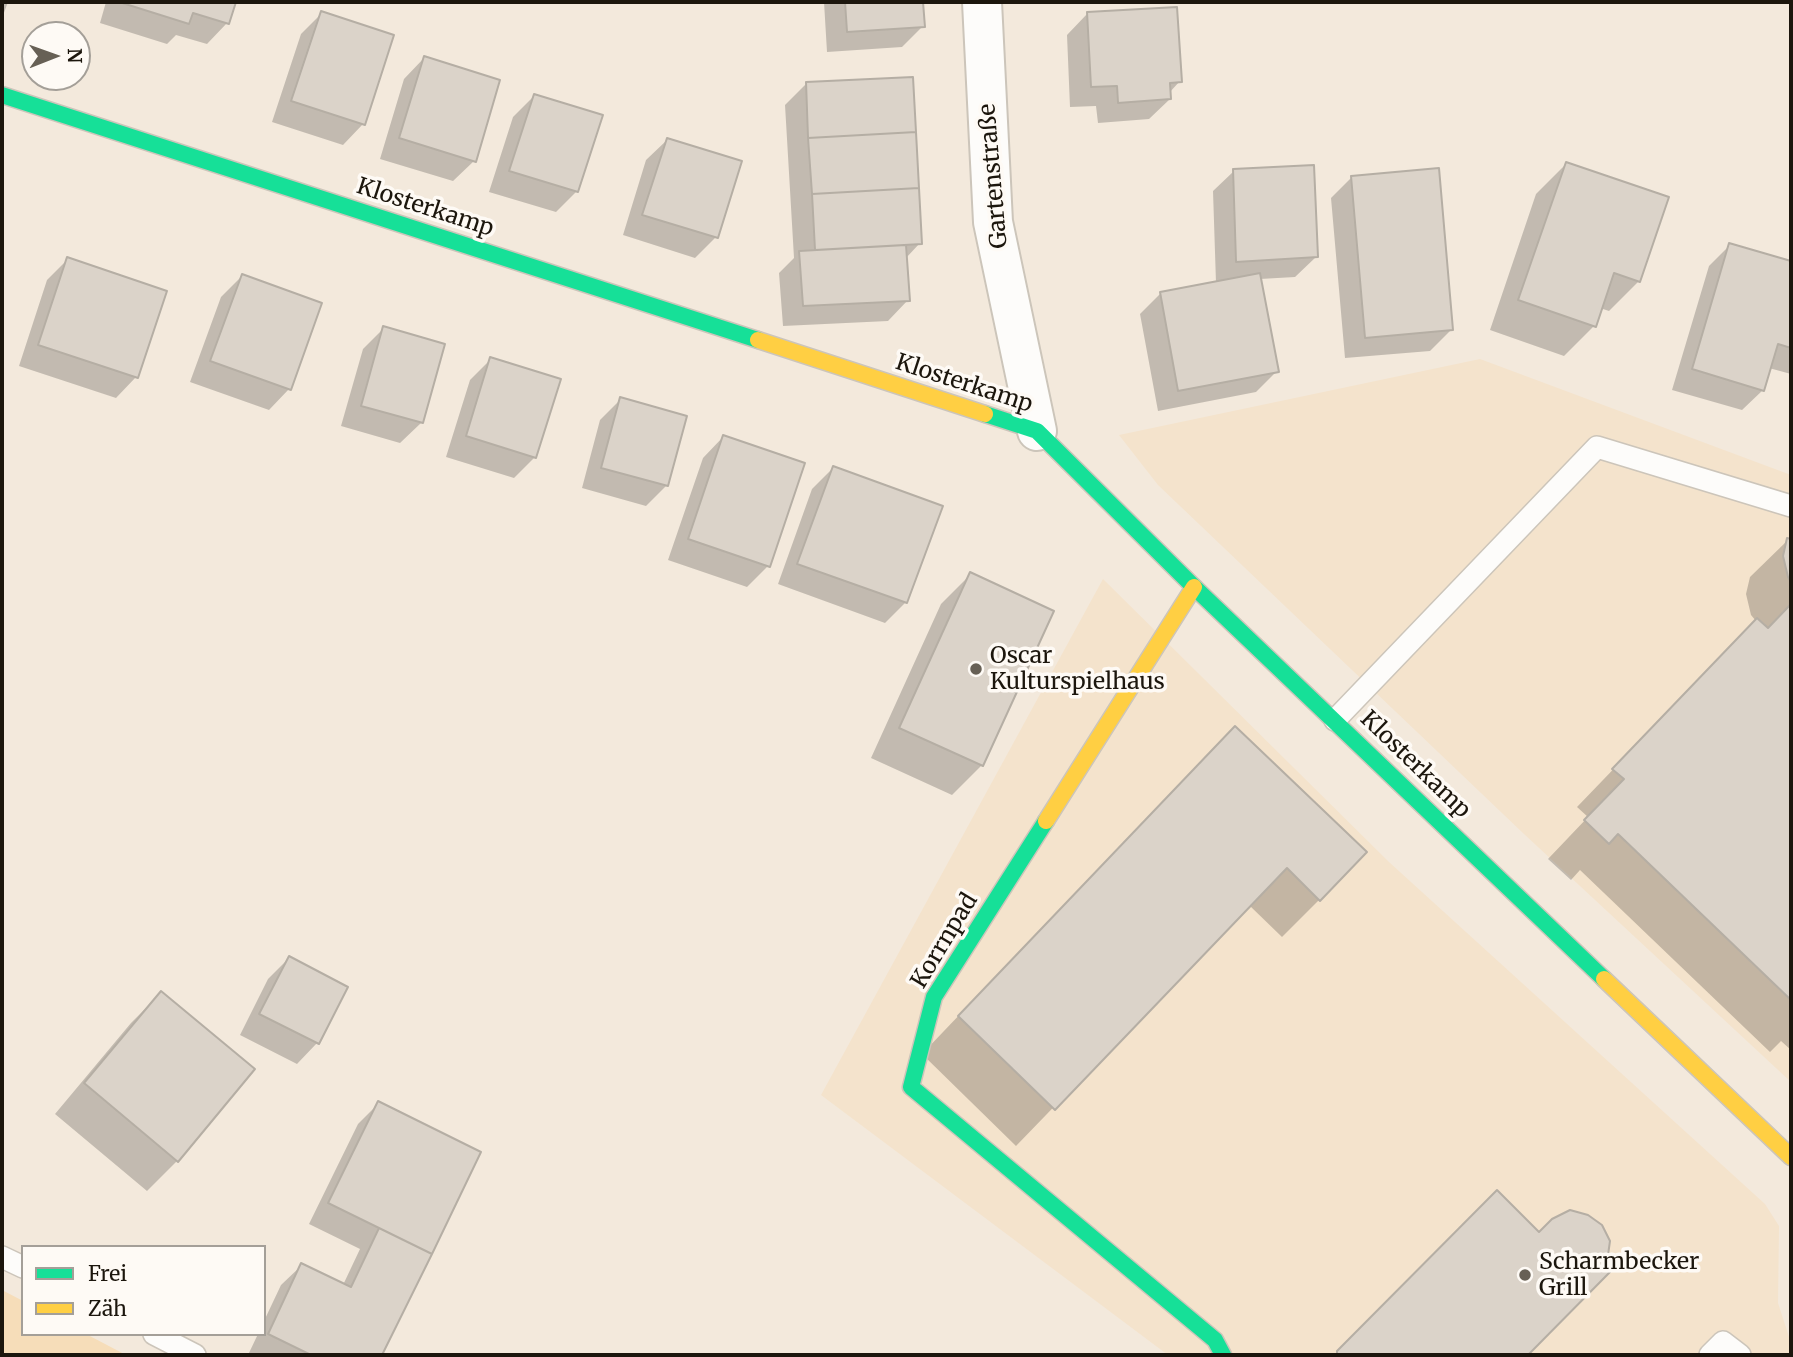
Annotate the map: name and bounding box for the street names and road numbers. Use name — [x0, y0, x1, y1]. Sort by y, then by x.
street label: Gartenstraße — [974, 102, 1014, 250]
street label: Klosterkamp — [353, 173, 497, 243]
street label: Klosterkamp — [892, 349, 1036, 419]
street label: Klosterkamp — [1354, 706, 1476, 824]
street label: Korrnpad — [906, 889, 984, 993]

